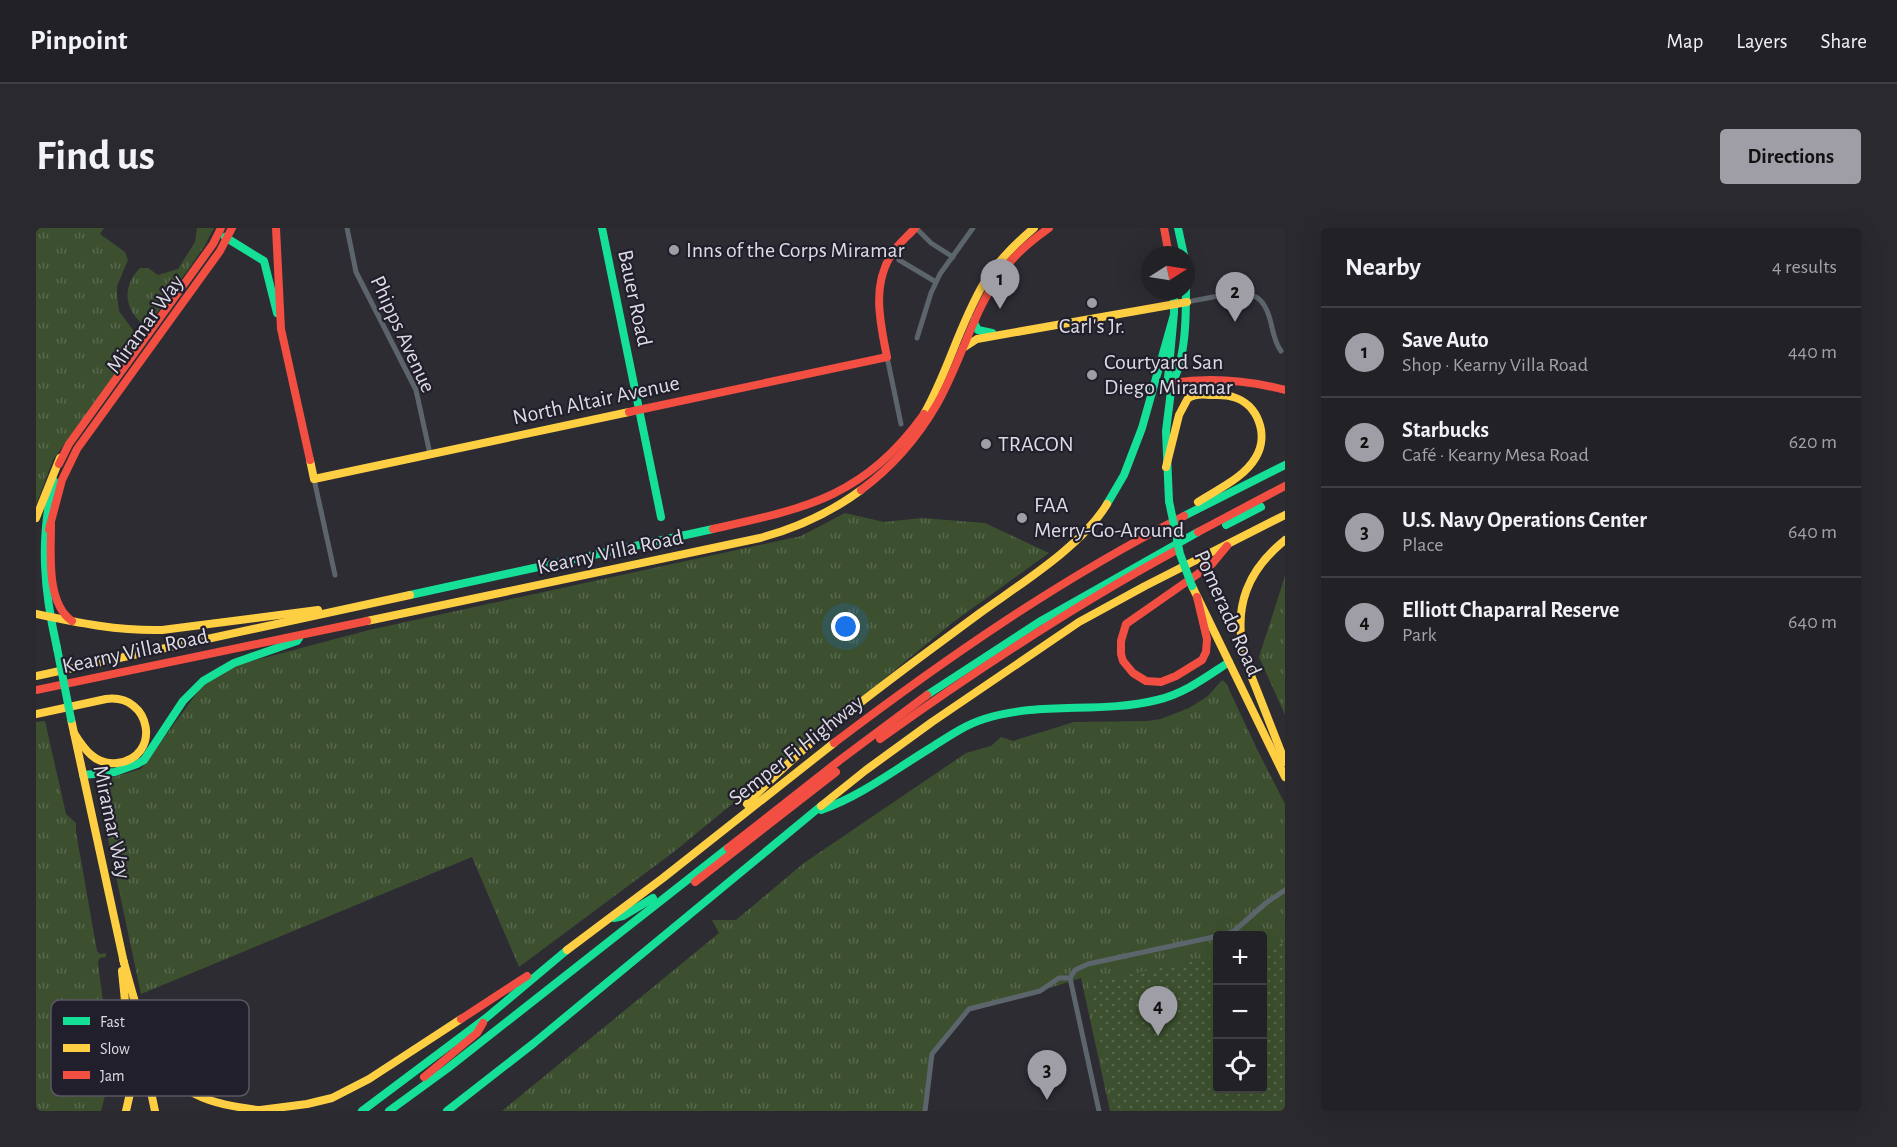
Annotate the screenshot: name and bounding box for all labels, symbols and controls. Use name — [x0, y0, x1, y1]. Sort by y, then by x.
text: Pinpoint — [30, 27, 128, 55]
text: Map — [1667, 31, 1703, 52]
text: Layers — [1736, 31, 1787, 52]
text: Share — [1820, 31, 1867, 52]
button: Directions — [1720, 129, 1861, 184]
text: Find us — [36, 135, 155, 177]
place label: Inns of the Corps Miramar — [686, 239, 905, 261]
marker: Inns of the Corps Miramar — [667, 243, 681, 257]
north arrow — [1141, 246, 1195, 300]
street label: Bauer Road — [614, 248, 656, 348]
text: Nearby — [1345, 254, 1421, 280]
text: 4 results — [1772, 257, 1837, 277]
pin: 1 — [980, 260, 1020, 309]
street label: Miramar Way — [102, 270, 188, 377]
street label: Phipps Avenue — [366, 272, 440, 396]
pin: 2 — [1216, 272, 1254, 322]
marker: Carl's Jr. — [1085, 296, 1099, 310]
place label: Carl's Jr. — [1059, 315, 1125, 337]
text: Save Auto — [1402, 329, 1489, 351]
text: 1 — [1361, 342, 1368, 362]
text: 440 m — [1788, 342, 1837, 362]
place label: Courtyard San Diego Miramar — [1104, 351, 1233, 398]
text: Shop · Kearny Villa Road — [1402, 355, 1588, 375]
marker: Courtyard San Diego Miramar — [1085, 368, 1099, 382]
street label: North Altair Avenue — [511, 372, 681, 428]
text: Starbucks — [1402, 419, 1489, 441]
text: 2 — [1360, 432, 1369, 452]
text: 620 m — [1789, 432, 1837, 452]
place label: TRACON — [998, 433, 1074, 455]
marker: TRACON — [979, 437, 993, 451]
text: Café · Kearny Mesa Road — [1402, 445, 1589, 465]
place label: FAA Merry-Go-Around — [1034, 494, 1184, 541]
text: U.S. Navy Operations Center — [1402, 509, 1647, 531]
marker: FAA Merry-Go-Around — [1015, 511, 1029, 525]
text: 3 — [1360, 522, 1369, 542]
text: 640 m — [1788, 522, 1837, 542]
street label: Kearny Villa Road — [535, 526, 685, 578]
text: Place — [1402, 535, 1443, 555]
street label: Pomerado Road — [1190, 547, 1266, 679]
text: Elliott Chaparral Reserve — [1402, 599, 1619, 621]
your location — [831, 612, 860, 641]
text: 4 — [1359, 612, 1370, 632]
text: 640 m — [1788, 612, 1837, 632]
street label: Kearny Villa Road — [60, 625, 210, 677]
text: Park — [1402, 625, 1437, 645]
street label: Semper Fi Highway — [725, 690, 868, 809]
street label: Miramar Way — [89, 763, 135, 881]
map controls — [1213, 931, 1267, 1093]
button: + — [1213, 931, 1267, 985]
button: − — [1213, 985, 1267, 1039]
pin: 4 — [1138, 986, 1178, 1036]
legend — [51, 1000, 249, 1096]
text: Fast — [100, 1014, 125, 1030]
button: locate — [1213, 1039, 1267, 1093]
text: Slow — [100, 1041, 130, 1057]
pin: 3 — [1028, 1050, 1066, 1100]
text: Jam — [100, 1068, 125, 1084]

